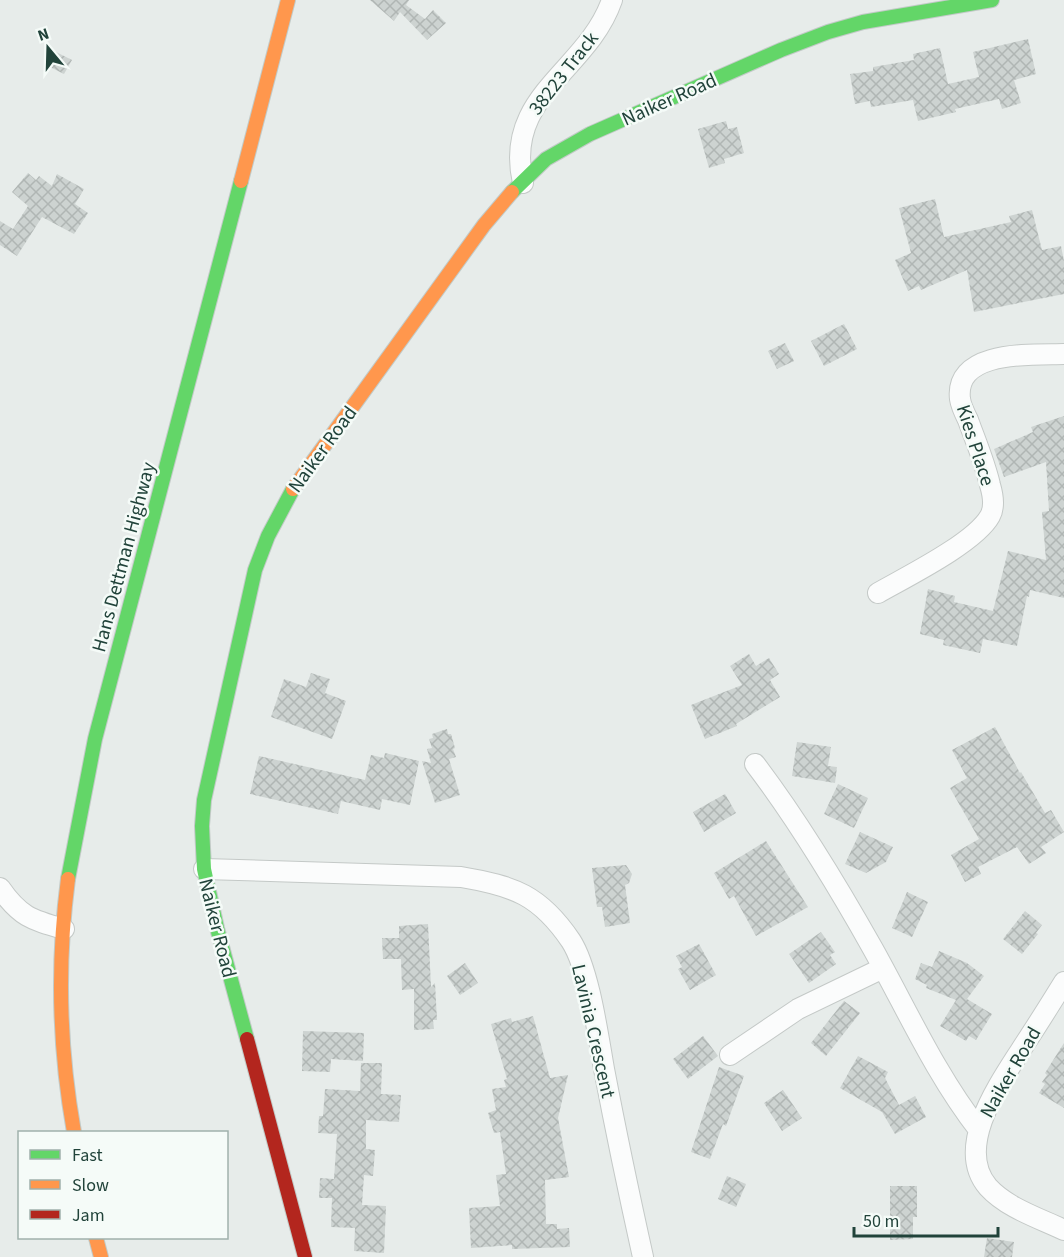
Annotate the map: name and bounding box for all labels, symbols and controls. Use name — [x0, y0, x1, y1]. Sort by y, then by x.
north arrow — [18, 18, 78, 78]
text: N — [35, 23, 52, 47]
street label: 38223 Track — [522, 26, 605, 121]
street label: Naiker Road — [617, 67, 721, 133]
street label: Naiker Road — [282, 400, 364, 499]
street label: Kies Place — [949, 401, 1001, 490]
street label: Hans Dettman Highway — [85, 458, 163, 655]
street label: Naiker Road — [191, 876, 243, 981]
street label: Lavinia Crescent — [564, 961, 622, 1101]
street label: Naiker Road — [973, 1022, 1048, 1123]
legend — [18, 1131, 228, 1239]
text: Fast — [72, 1143, 103, 1168]
text: Slow — [72, 1173, 109, 1198]
scale bar — [854, 1200, 998, 1238]
text: Jam — [72, 1203, 105, 1228]
text: 50 m — [863, 1209, 899, 1234]

